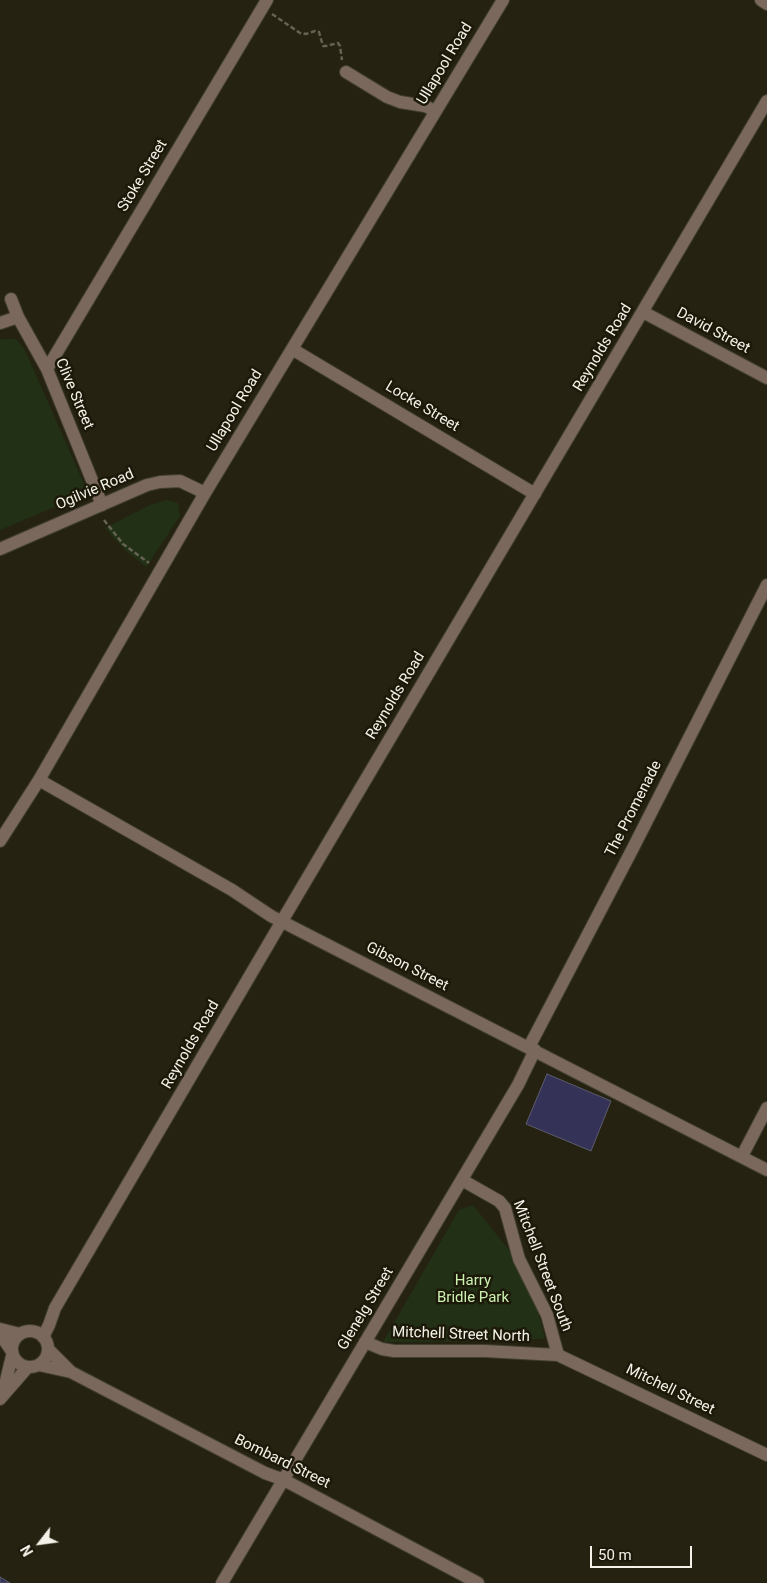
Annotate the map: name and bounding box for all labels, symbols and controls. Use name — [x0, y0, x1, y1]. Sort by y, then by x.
street label: Ullapool Road — [413, 20, 477, 108]
street label: Stoke Street — [114, 137, 172, 215]
street label: Reynolds Road — [570, 301, 636, 395]
street label: David Street — [673, 304, 753, 358]
street label: Clive Street — [51, 356, 97, 432]
street label: Ullapool Road — [203, 367, 267, 455]
street label: Locke Street — [382, 378, 462, 436]
street label: Ogilvie Road — [53, 465, 137, 515]
street label: Reynolds Road — [363, 649, 429, 743]
street label: The Promenade — [602, 758, 666, 860]
street label: Gibson Street — [363, 939, 451, 995]
street label: Reynolds Road — [158, 998, 224, 1092]
street label: Mitchell Street South — [509, 1198, 575, 1334]
street label: Glenelg Street — [334, 1264, 398, 1354]
park label: Harry Bridle Park — [437, 1272, 509, 1307]
street label: Mitchell Street North — [392, 1324, 530, 1346]
street label: Mitchell Street — [623, 1361, 717, 1419]
street label: Bombard Street — [231, 1431, 333, 1493]
north arrow — [15, 1518, 65, 1568]
scale bar — [592, 1536, 694, 1568]
text: N — [18, 1542, 36, 1559]
text: 50 m — [598, 1546, 632, 1564]

